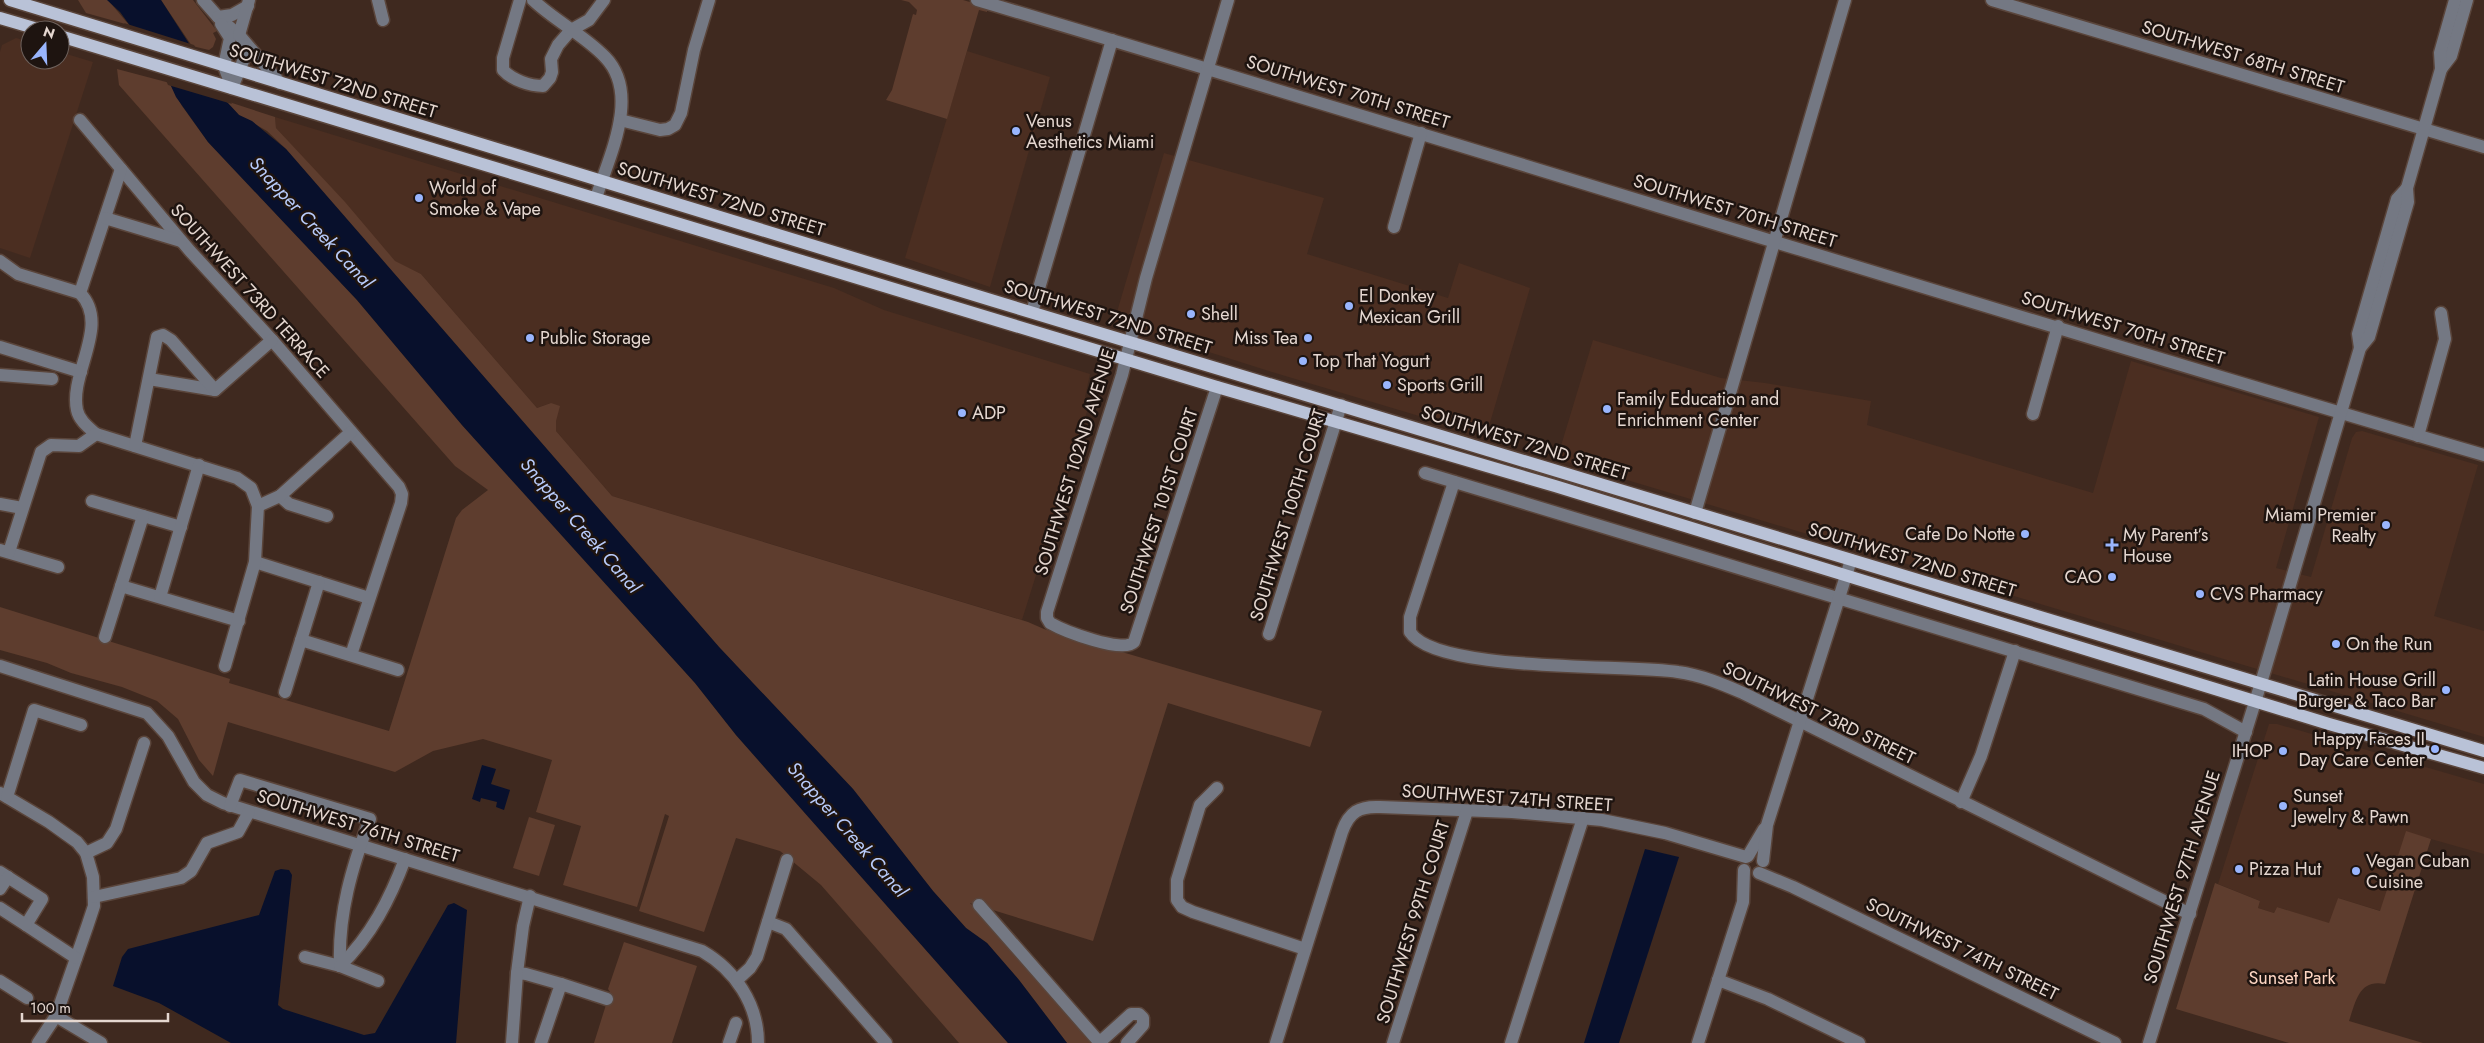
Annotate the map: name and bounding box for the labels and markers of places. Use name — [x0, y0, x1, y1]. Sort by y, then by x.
place label: Venus Aesthetics Miami — [1026, 108, 1154, 155]
marker: Venus Aesthetics Miami — [1010, 125, 1022, 137]
place label: World of Smoke & Vape — [429, 175, 541, 222]
marker: World of Smoke & Vape — [413, 192, 425, 204]
place label: El Donkey Mexican Grill — [1359, 283, 1460, 330]
marker: El Donkey Mexican Grill — [1343, 300, 1355, 312]
place label: Shell — [1201, 301, 1238, 327]
marker: Shell — [1185, 308, 1197, 320]
place label: Public Storage — [540, 325, 650, 351]
place label: Miss Tea — [1234, 325, 1298, 351]
marker: Public Storage — [524, 332, 536, 344]
marker: Miss Tea — [1302, 332, 1314, 344]
place label: Top That Yogurt — [1313, 348, 1430, 374]
marker: Top That Yogurt — [1297, 355, 1309, 367]
place label: Sports Grill — [1397, 372, 1483, 398]
marker: Sports Grill — [1381, 379, 1393, 391]
place label: Family Education and Enrichment Center — [1617, 386, 1779, 433]
place label: ADP — [972, 400, 1006, 426]
marker: Family Education and Enrichment Center — [1601, 403, 1613, 415]
marker: ADP — [956, 407, 968, 419]
place label: Miami Premier Realty — [2265, 502, 2377, 549]
marker: Miami Premier Realty — [2380, 519, 2392, 531]
place label: Cafe Do Notte — [1905, 521, 2015, 547]
place label: My Parent’s House — [2123, 522, 2208, 569]
marker: Cafe Do Notte — [2019, 528, 2031, 540]
marker: My Parent’s House — [2105, 538, 2119, 552]
place label: CAO — [2064, 564, 2102, 590]
marker: CAO — [2106, 571, 2118, 583]
place label: CVS Pharmacy — [2210, 581, 2323, 607]
marker: CVS Pharmacy — [2194, 588, 2206, 600]
place label: On the Run — [2346, 631, 2433, 657]
marker: On the Run — [2330, 638, 2342, 650]
place label: Latin House Grill Burger & Taco Bar — [2298, 667, 2437, 714]
marker: Latin House Grill Burger & Taco Bar — [2440, 684, 2452, 696]
place label: Happy Faces II Day Care Center — [2298, 726, 2426, 773]
place label: IHOP — [2232, 738, 2273, 764]
marker: Happy Faces II Day Care Center — [2429, 743, 2441, 755]
marker: IHOP — [2277, 745, 2289, 757]
place label: Sunset Jewelry & Pawn — [2291, 783, 2409, 830]
marker: Sunset Jewelry & Pawn — [2277, 800, 2289, 812]
place label: Vegan Cuban Cuisine — [2366, 848, 2470, 895]
place label: Pizza Hut — [2249, 856, 2322, 882]
marker: Pizza Hut — [2233, 863, 2245, 875]
marker: Vegan Cuban Cuisine — [2350, 865, 2362, 877]

